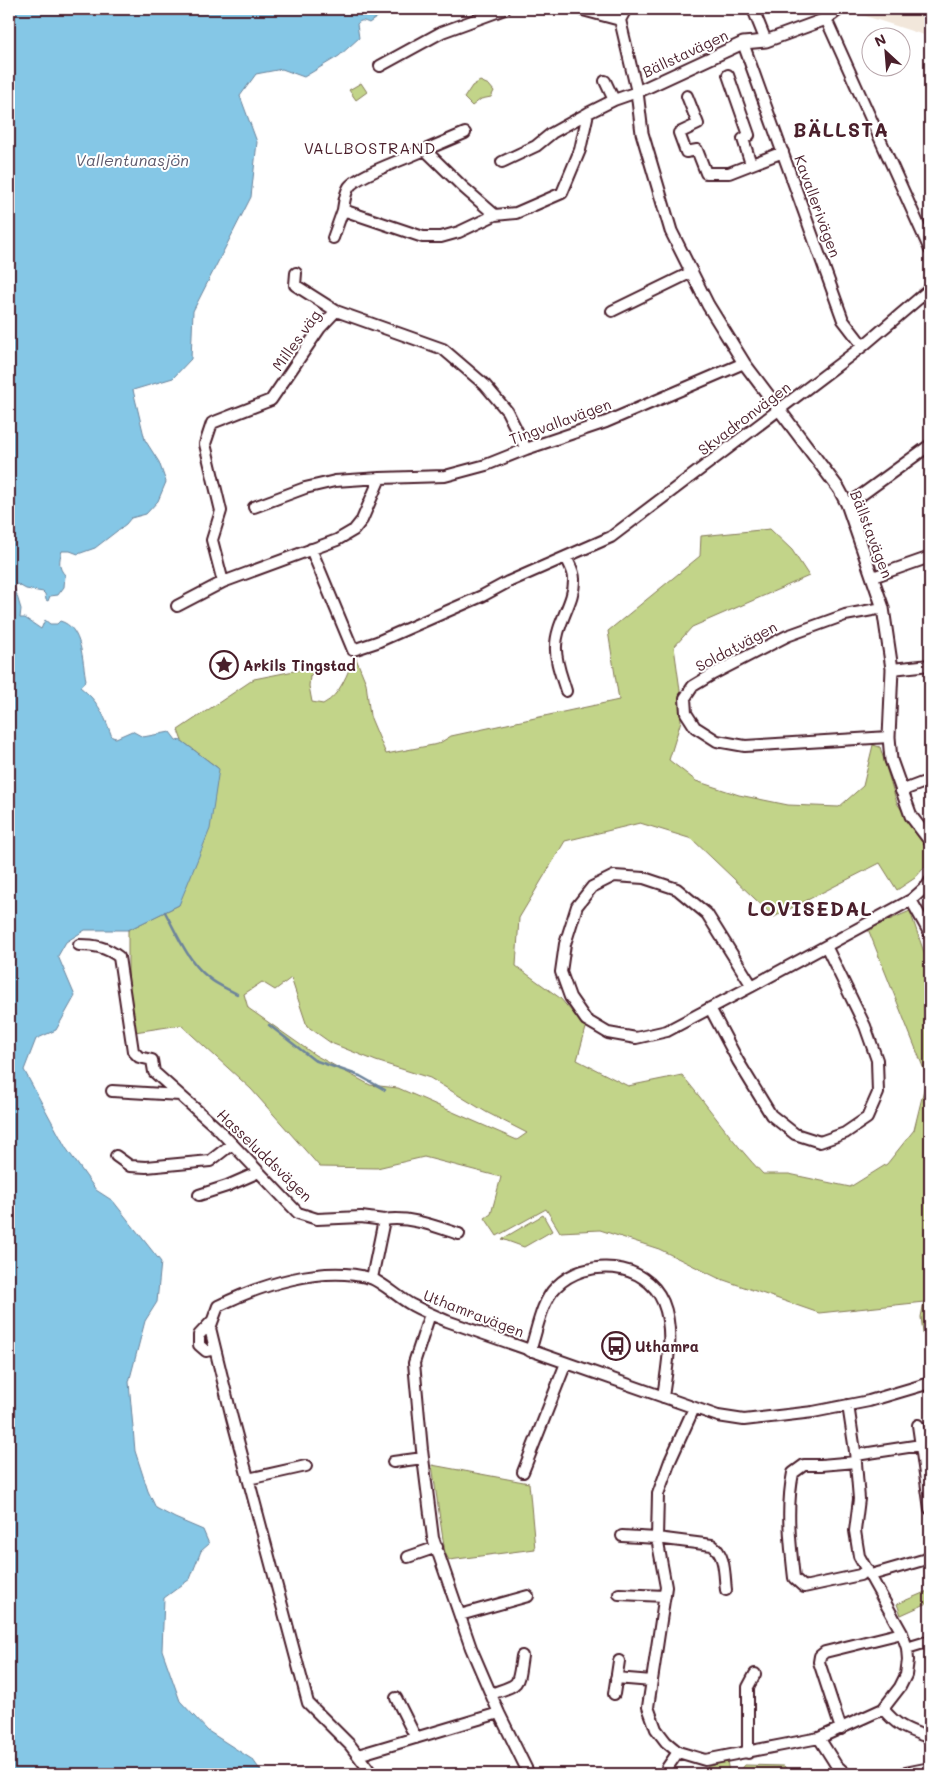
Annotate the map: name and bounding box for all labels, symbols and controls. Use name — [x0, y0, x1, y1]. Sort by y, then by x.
street label: Bällstavägen — [639, 24, 731, 82]
north arrow — [862, 28, 912, 78]
text: N — [871, 29, 889, 51]
district label: BÄLLSTA — [793, 116, 889, 142]
district label: VALLBOSTRAND — [304, 137, 436, 158]
water label: Vallentunasjön — [75, 149, 189, 170]
street label: Kavallerivägen — [790, 152, 846, 260]
street label: Milles väg — [267, 305, 325, 375]
street label: Skvadronvägen — [694, 377, 794, 459]
street label: Tingvallavägen — [506, 393, 614, 449]
street label: Bällstavägen — [846, 487, 898, 581]
street label: Soldatvägen — [692, 616, 780, 676]
place icon: Arkils Tingstad — [209, 650, 239, 680]
place label: Arkils Tingstad — [243, 655, 356, 675]
district label: LOVISEDAL — [747, 895, 873, 921]
street label: Hasseluddsvägen — [213, 1104, 317, 1206]
street label: Uthamravägen — [421, 1285, 527, 1341]
bus stop icon: Uthamra — [601, 1331, 631, 1361]
place label: Uthamra — [635, 1336, 699, 1356]

